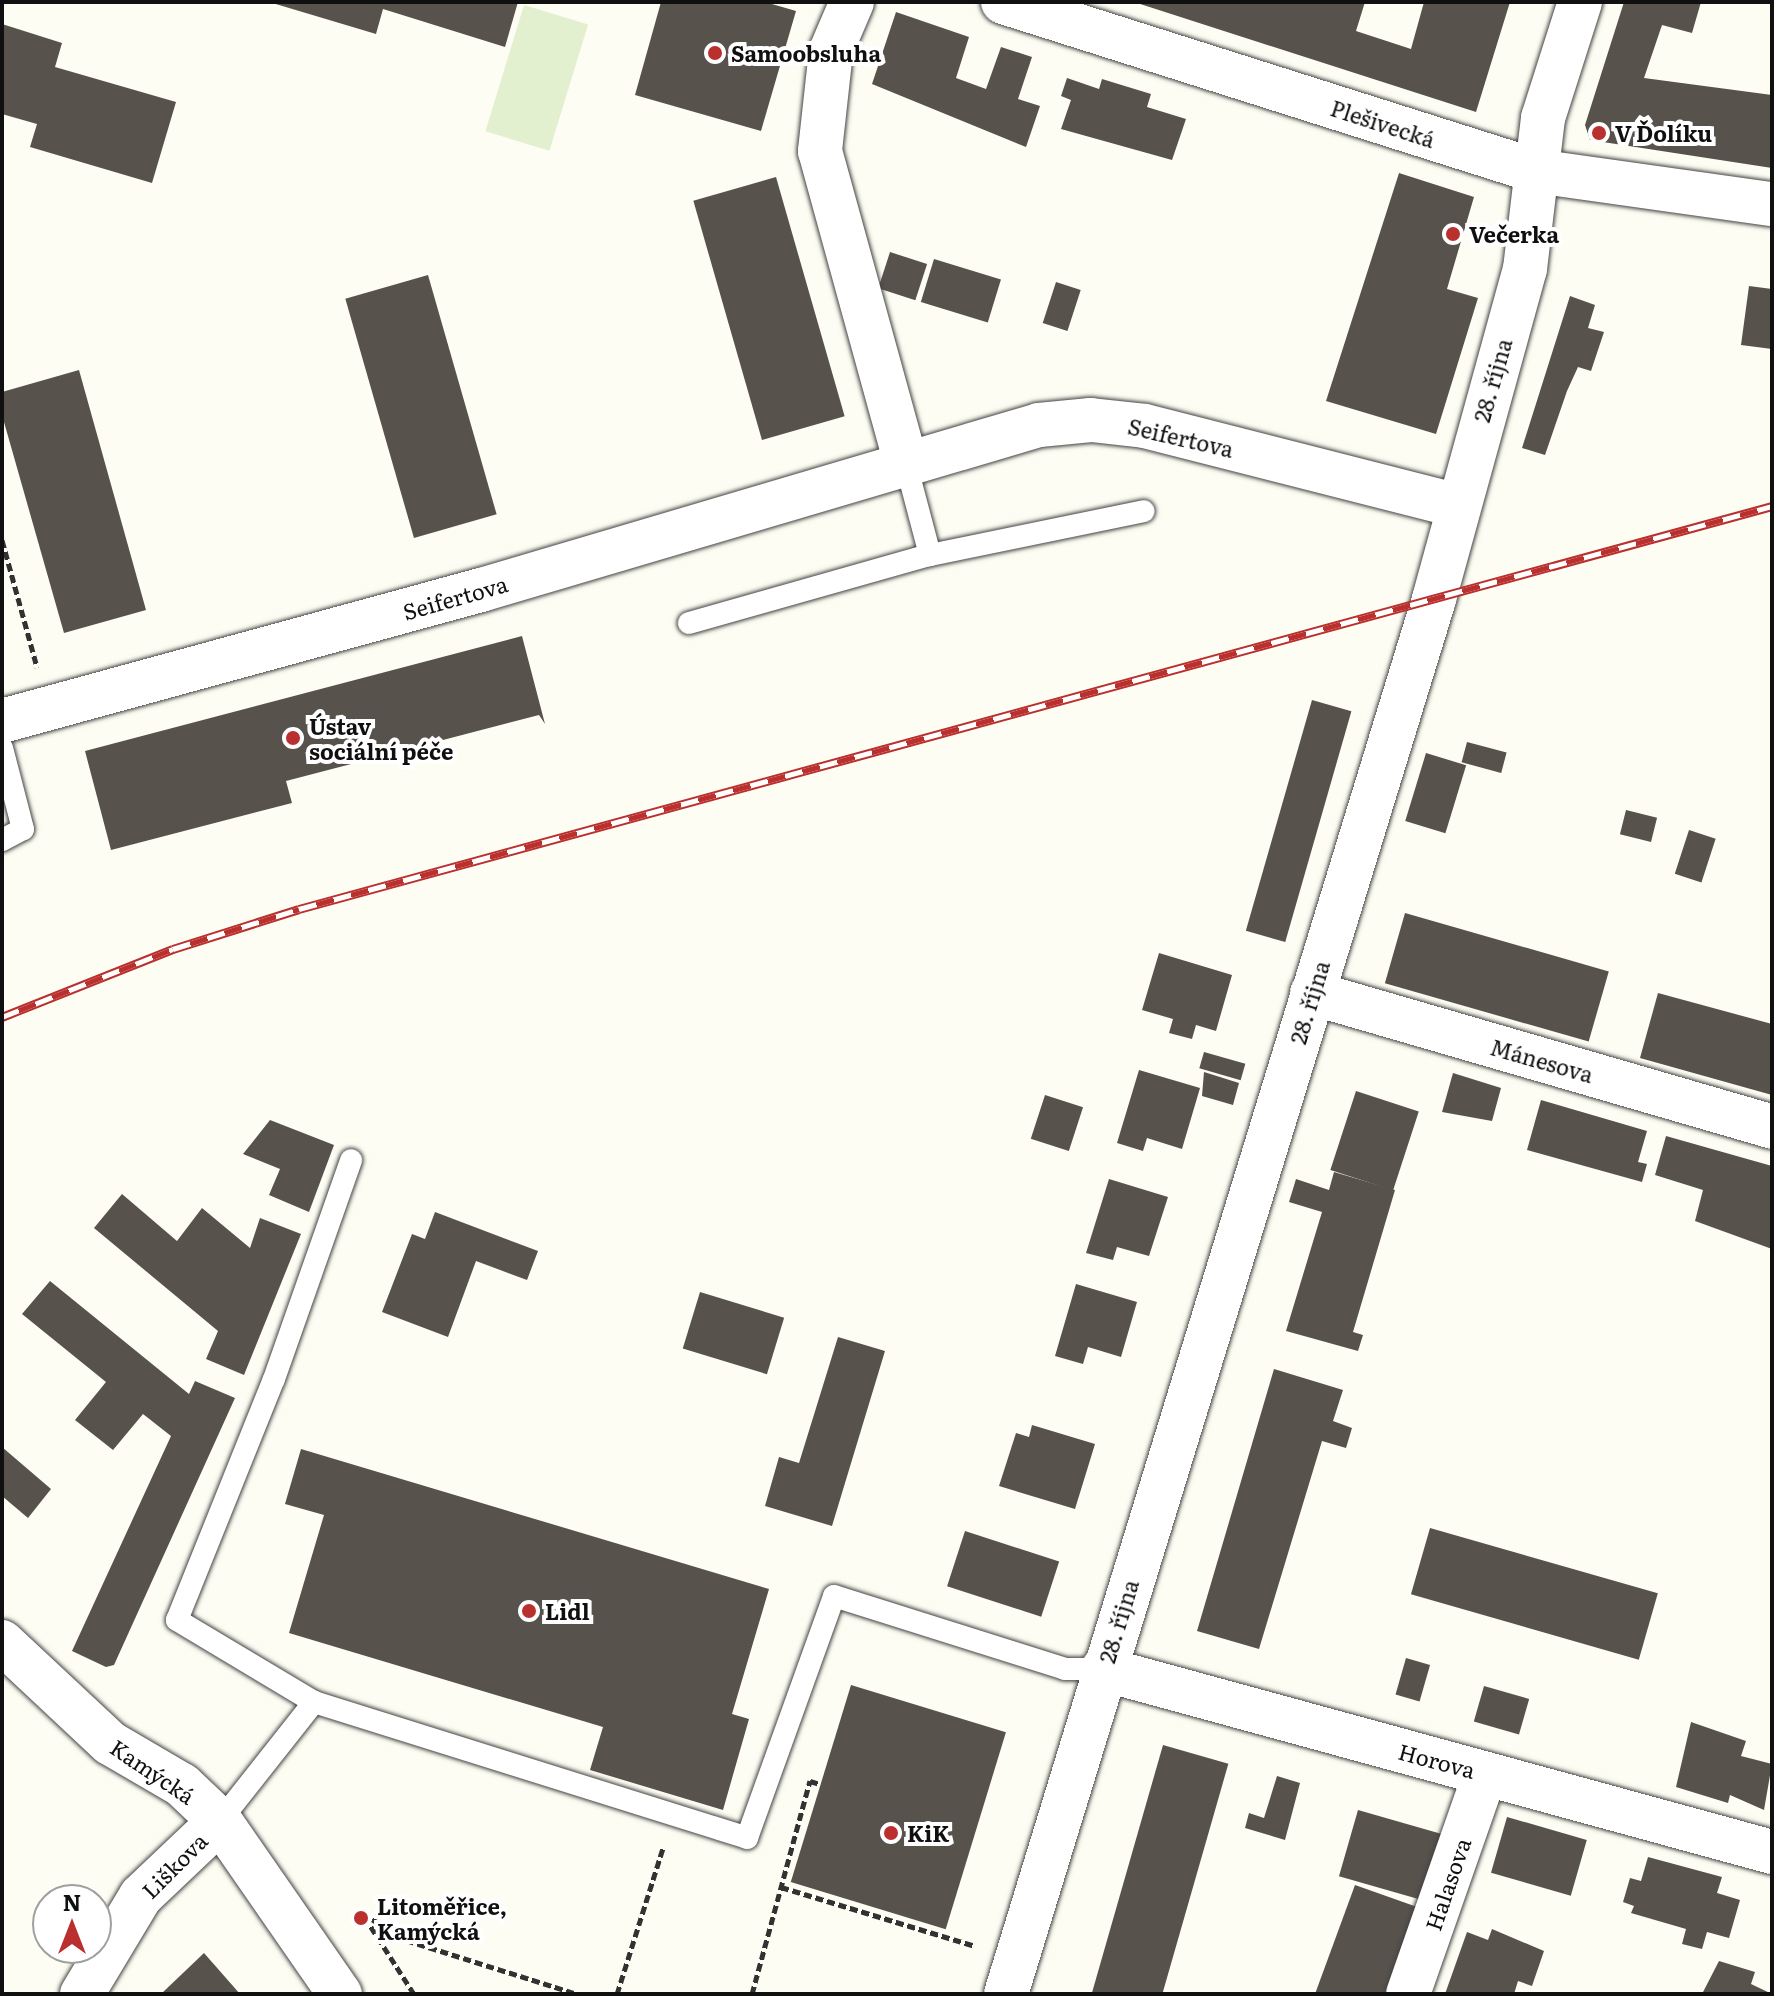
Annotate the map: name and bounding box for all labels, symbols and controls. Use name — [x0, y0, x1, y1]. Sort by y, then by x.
place label: Samoobsluha — [731, 40, 881, 66]
marker: Samoobsluha — [706, 44, 724, 62]
street label: Plešivecká — [1328, 94, 1438, 152]
place label: V Ďolíku — [1615, 120, 1712, 146]
marker: V Ďolíku — [1590, 124, 1608, 142]
place label: Večerka — [1469, 221, 1559, 247]
marker: Večerka — [1444, 225, 1462, 243]
street label: 28. října — [1467, 335, 1517, 425]
street label: Seifertova — [1126, 412, 1236, 462]
street label: Seifertova — [400, 569, 510, 625]
place label: Ústav sociální péče — [309, 712, 453, 764]
marker: Ústav sociální péče — [284, 729, 302, 747]
street label: 28. října — [1284, 957, 1334, 1047]
street label: Mánesova — [1487, 1033, 1597, 1087]
street label: 28. října — [1093, 1576, 1143, 1666]
place label: Lidl — [545, 1598, 590, 1624]
marker: Lidl — [520, 1602, 538, 1620]
street label: Kamýcká — [106, 1733, 200, 1809]
street label: Horova — [1396, 1737, 1478, 1783]
place label: KiK — [907, 1820, 950, 1846]
marker: KiK — [882, 1824, 900, 1842]
street label: Liškova — [136, 1827, 212, 1903]
street label: Halasova — [1419, 1834, 1475, 1934]
north arrow — [32, 1884, 112, 1964]
text: N — [63, 1885, 81, 1918]
place label: Litoměřice, Kamýcká — [377, 1892, 507, 1944]
marker: Litoměřice, Kamýcká — [352, 1909, 370, 1927]

